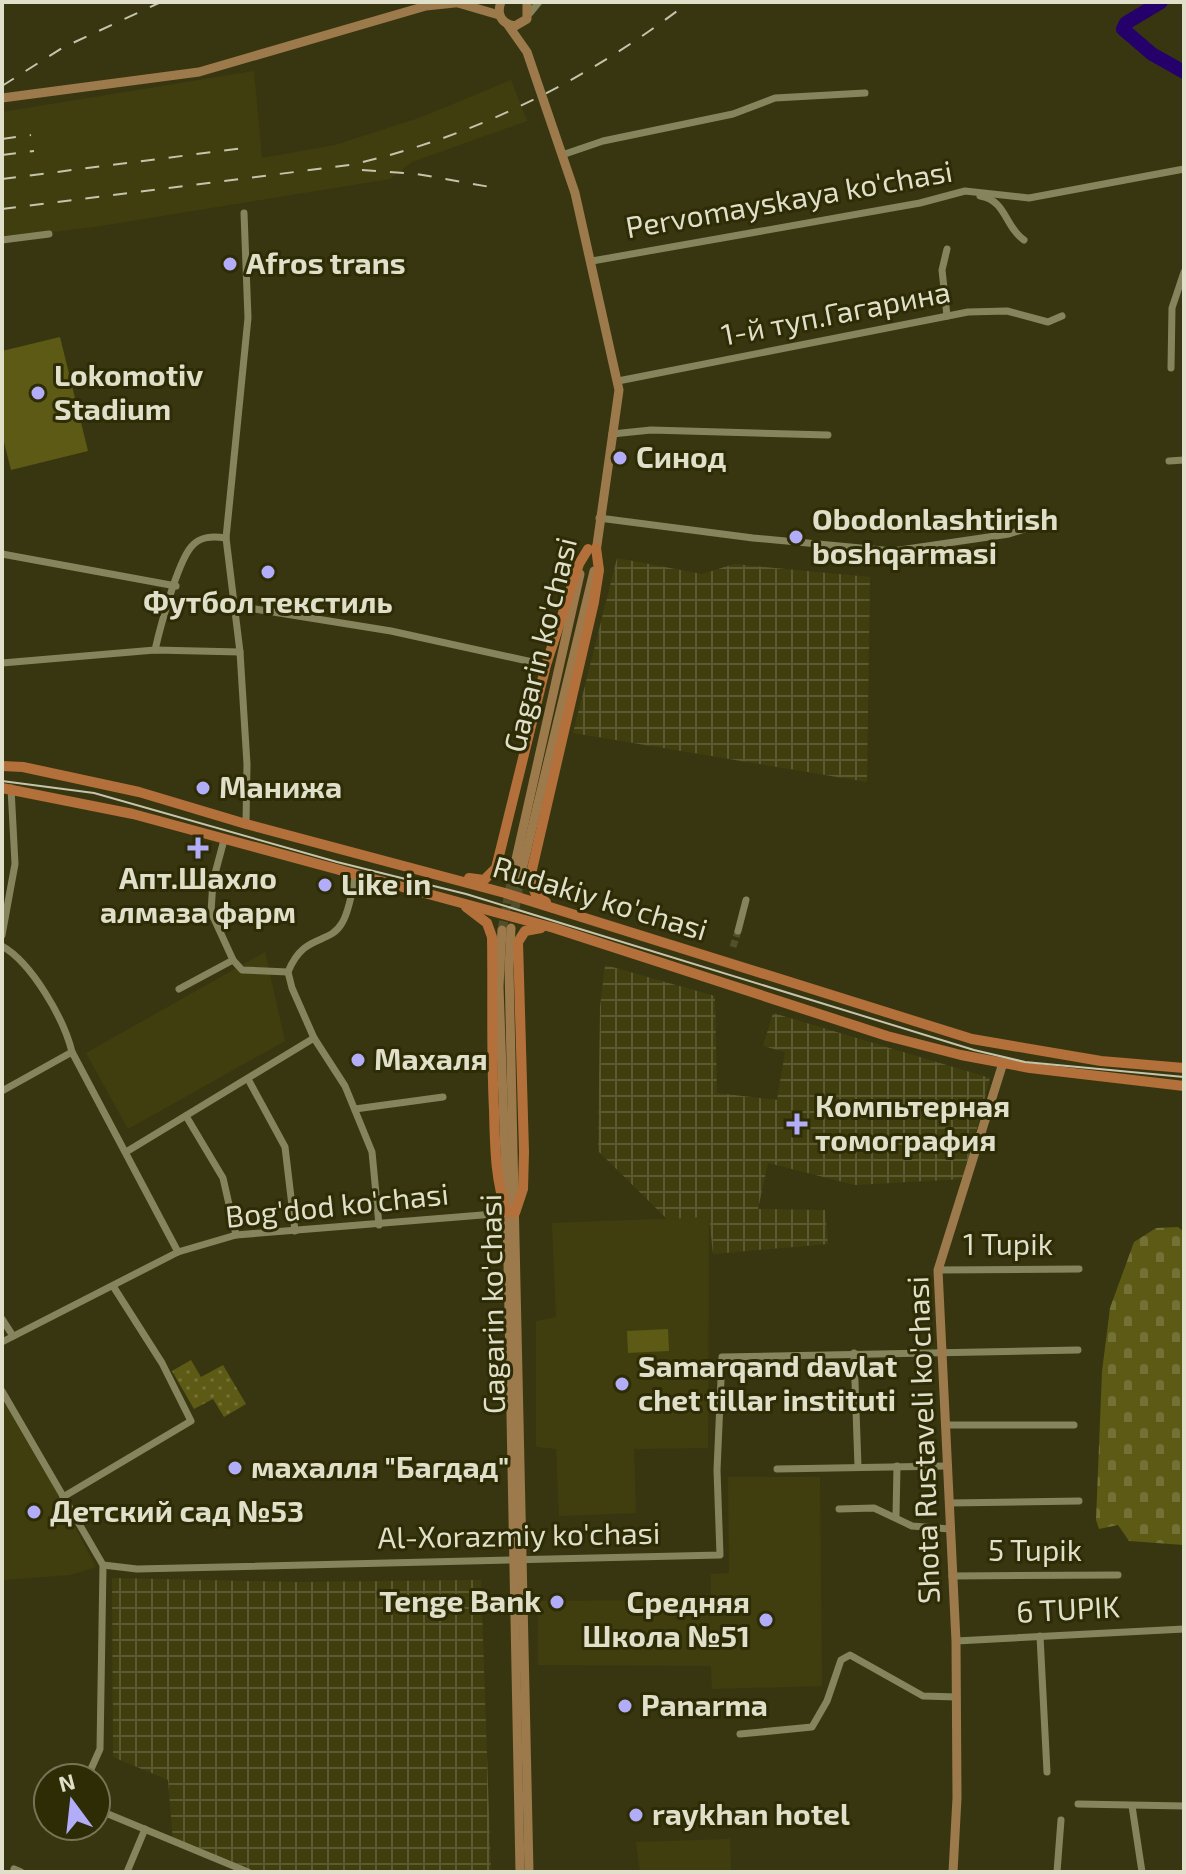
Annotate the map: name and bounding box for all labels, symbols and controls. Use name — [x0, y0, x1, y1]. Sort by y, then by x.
street label: Pervomayskaya ko'chasi — [622, 152, 955, 245]
place label: Afros trans — [246, 244, 406, 280]
marker: Afros trans — [221, 255, 239, 273]
street label: 1-й туп.Гагарина — [718, 272, 953, 353]
place label: Lokomotiv Stadium — [54, 356, 203, 426]
marker: Lokomotiv Stadium — [29, 384, 47, 402]
place label: Синод — [636, 438, 726, 474]
marker: Синод — [611, 449, 629, 467]
place label: Obodonlashtirish boshqarmasi — [812, 500, 1058, 570]
marker: Obodonlashtirish boshqarmasi — [787, 528, 805, 546]
street label: Gagarin ko'chasi — [495, 533, 583, 756]
marker: Футбол текстиль — [259, 563, 277, 581]
place label: Футбол текстиль — [143, 583, 393, 620]
place label: Манижа — [219, 768, 342, 804]
marker: Манижа — [194, 779, 212, 797]
marker: Апт.Шахло алмаза фарм — [189, 839, 207, 857]
street label: Rudakiy ko'chasi — [489, 847, 712, 947]
place label: Апт.Шахло алмаза фарм — [100, 859, 296, 929]
place label: Like in — [341, 865, 431, 901]
marker: Like in — [316, 876, 334, 894]
place label: Махаля — [374, 1040, 488, 1076]
marker: Махаля — [349, 1051, 367, 1069]
place label: Компьтерная томография — [815, 1087, 1010, 1157]
marker: Компьтерная томография — [786, 1113, 808, 1135]
street label: Bog'dod ko'chasi — [223, 1174, 450, 1234]
street label: Gagarin ko'chasi — [471, 1194, 511, 1414]
street label: 1 Tupik — [963, 1225, 1053, 1261]
street label: Shota Rustaveli ko'chasi — [898, 1276, 946, 1605]
place label: Samarqand davlat chet tillar instituti — [638, 1347, 897, 1417]
marker: Samarqand davlat chet tillar instituti — [613, 1375, 631, 1393]
place label: махалля "Багдад" — [251, 1448, 509, 1484]
marker: махалля "Багдад" — [226, 1459, 244, 1477]
place label: Детский сад №53 — [50, 1492, 304, 1528]
marker: Детский сад №53 — [25, 1503, 43, 1521]
street label: Al-Xorazmiy ko'chasi — [377, 1514, 661, 1554]
street label: 5 Tupik — [988, 1531, 1082, 1567]
place label: Tenge Bank — [379, 1582, 541, 1618]
place label: Средняя Школа №51 — [582, 1583, 750, 1653]
street label: 6 TUPIK — [1015, 1587, 1121, 1629]
marker: Tenge Bank — [548, 1593, 566, 1611]
marker: Средняя Школа №51 — [757, 1611, 775, 1629]
place label: Panarma — [641, 1686, 768, 1722]
marker: Panarma — [616, 1697, 634, 1715]
north arrow — [32, 1762, 112, 1842]
text: N — [56, 1767, 78, 1796]
place label: raykhan hotel — [652, 1795, 850, 1832]
marker: raykhan hotel — [627, 1806, 645, 1824]

